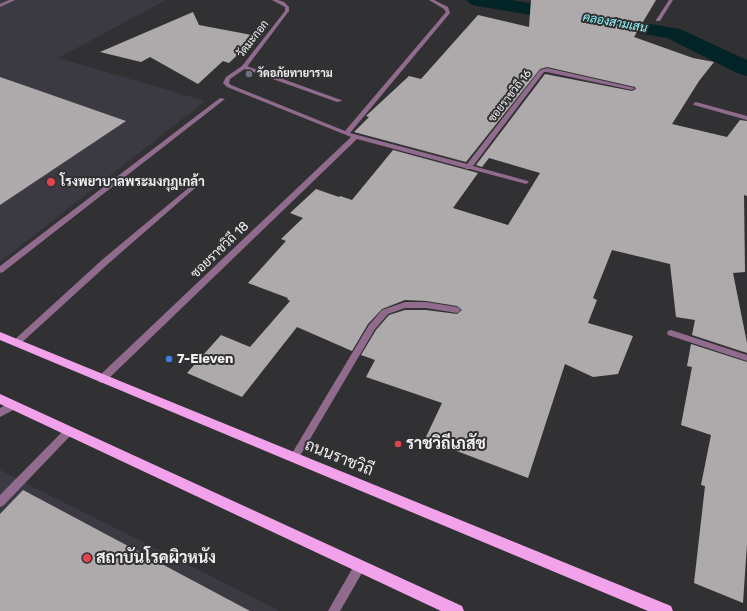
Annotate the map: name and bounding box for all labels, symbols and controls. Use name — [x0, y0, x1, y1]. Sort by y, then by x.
water label: คลองสามเสน — [582, 10, 648, 36]
street label: วัดมะกอก — [234, 18, 272, 60]
place label: วัดอภัยทายาราม — [257, 67, 333, 81]
street label: ซอยราชวิถี 16 — [485, 67, 535, 125]
marker: วัดอภัยทายาราม — [244, 69, 254, 79]
place label: โรงพยาบาลพระมงกุฎเกล้า — [60, 174, 205, 190]
marker: โรงพยาบาลพระมงกุฎเกล้า — [45, 176, 57, 188]
street label: ซอยราชวิถี 18 — [188, 218, 252, 282]
place label: 7-Eleven — [177, 351, 233, 367]
marker: 7-Eleven — [164, 354, 174, 364]
place label: ราชวิถีเภสัช — [406, 434, 486, 454]
street label: ถนนราชวิถี — [302, 436, 376, 480]
marker: ราชวิถีเภสัช — [393, 439, 403, 449]
place label: สถาบันโรคผิวหนัง — [96, 548, 216, 568]
marker: สถาบันโรคผิวหนัง — [81, 552, 93, 564]

